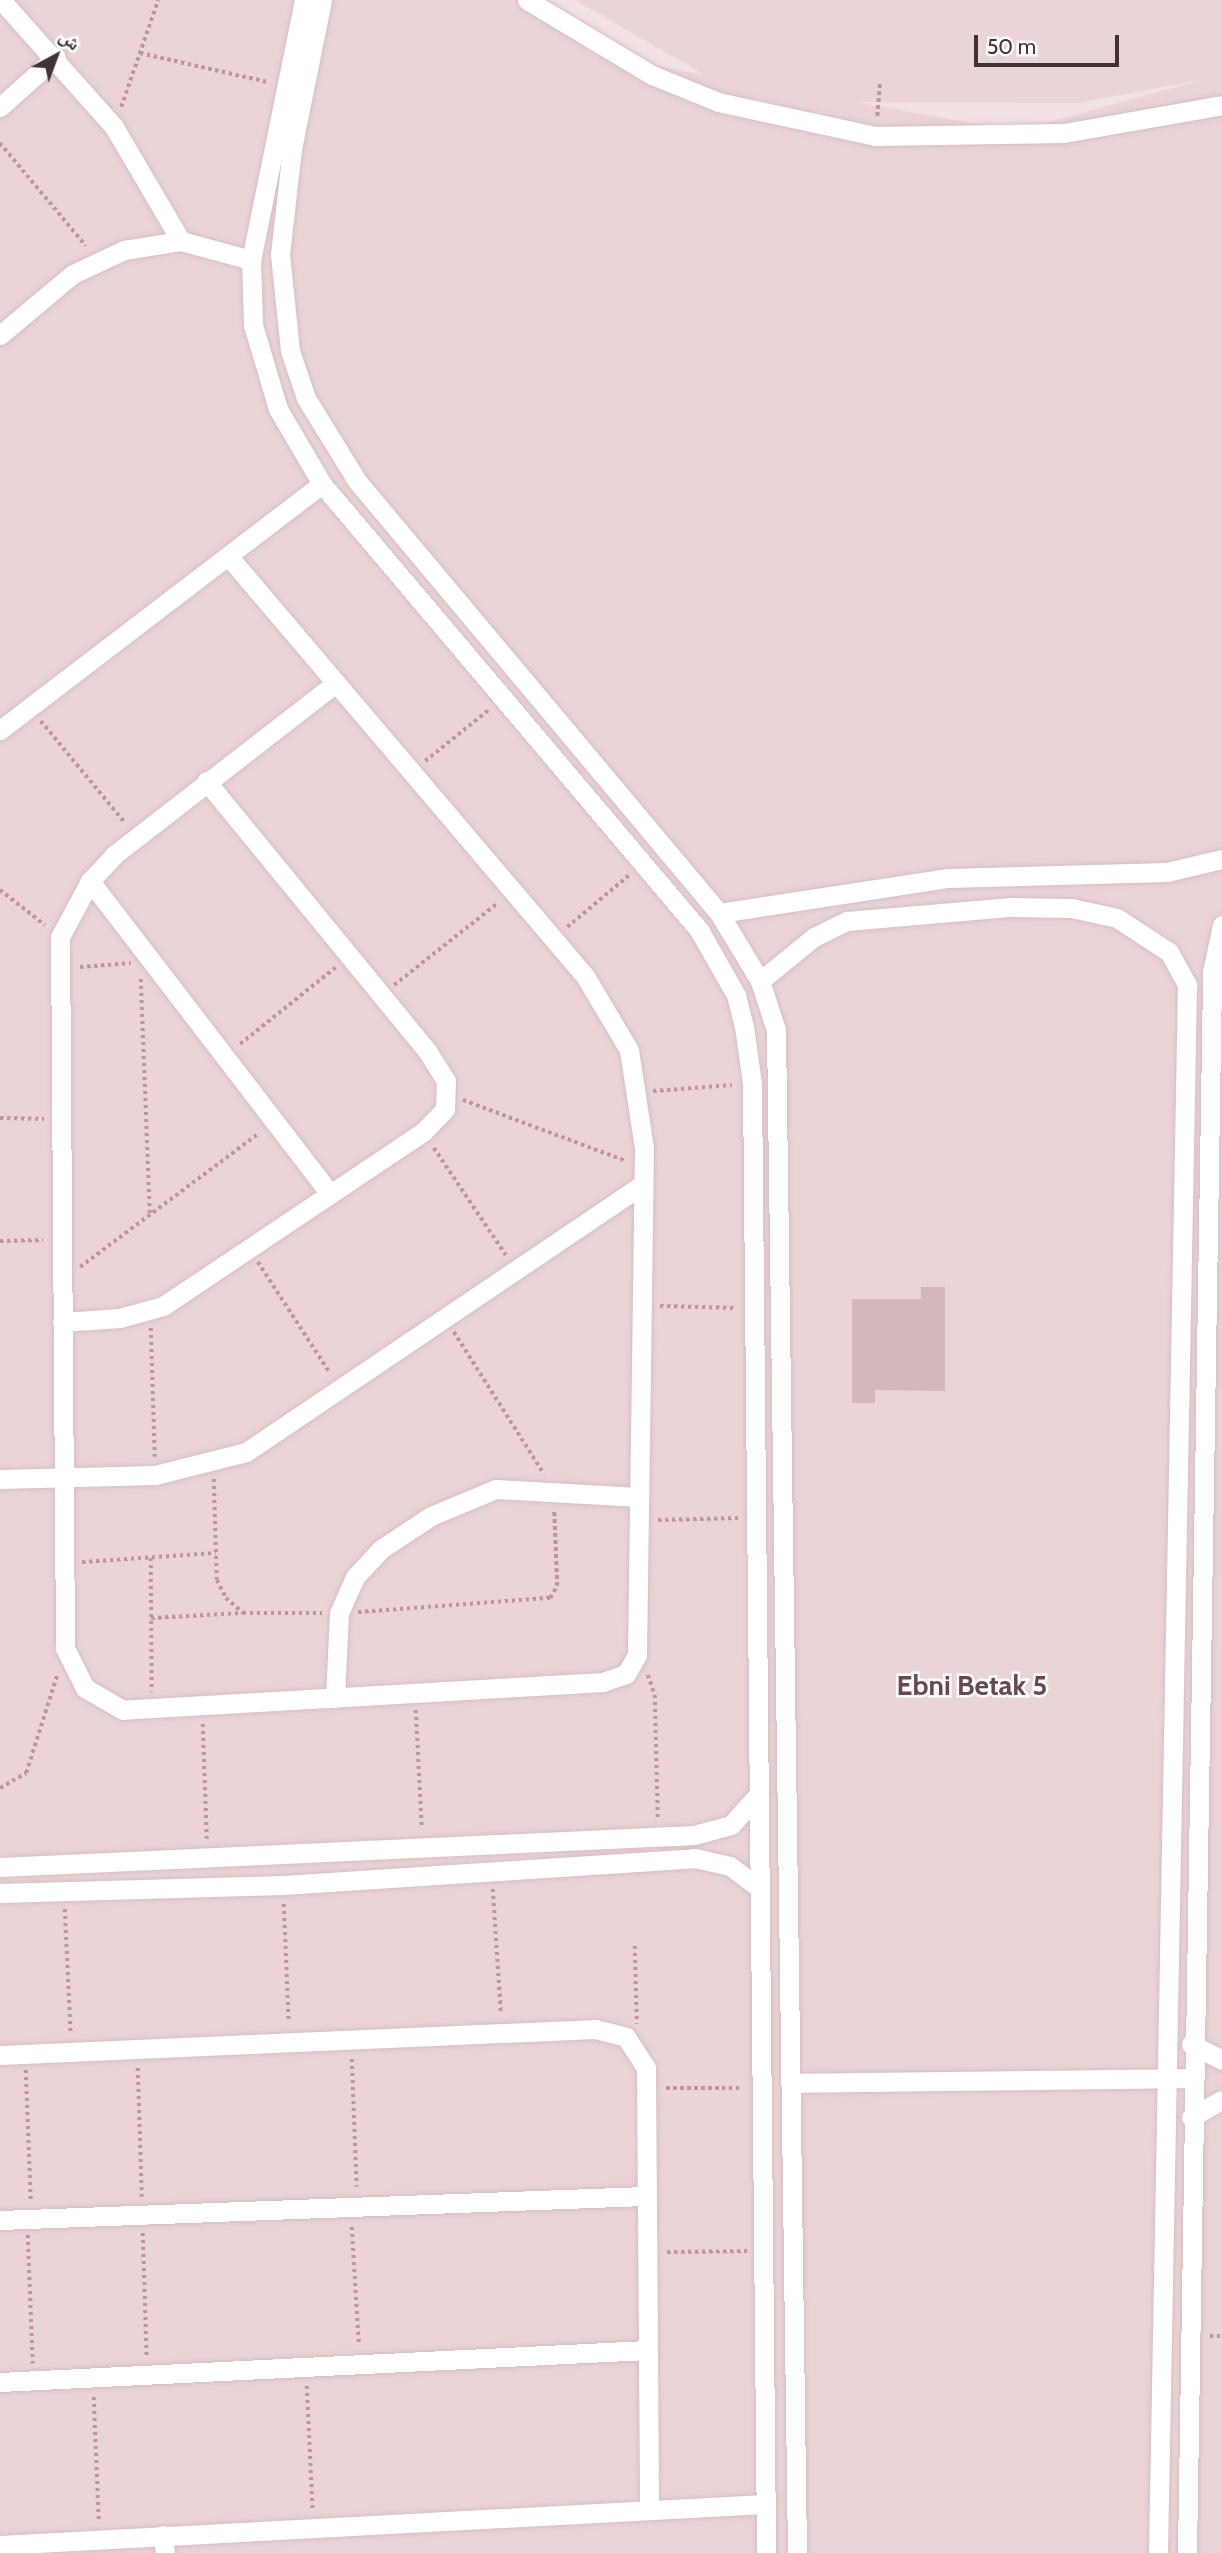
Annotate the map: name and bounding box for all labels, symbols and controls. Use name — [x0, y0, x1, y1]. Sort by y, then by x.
north arrow — [21, 21, 91, 91]
scale bar — [977, 21, 1122, 65]
text: ش — [55, 24, 85, 55]
text: 50 m — [987, 34, 1036, 59]
district label: Ebni Betak 5 — [897, 1668, 1047, 1702]

